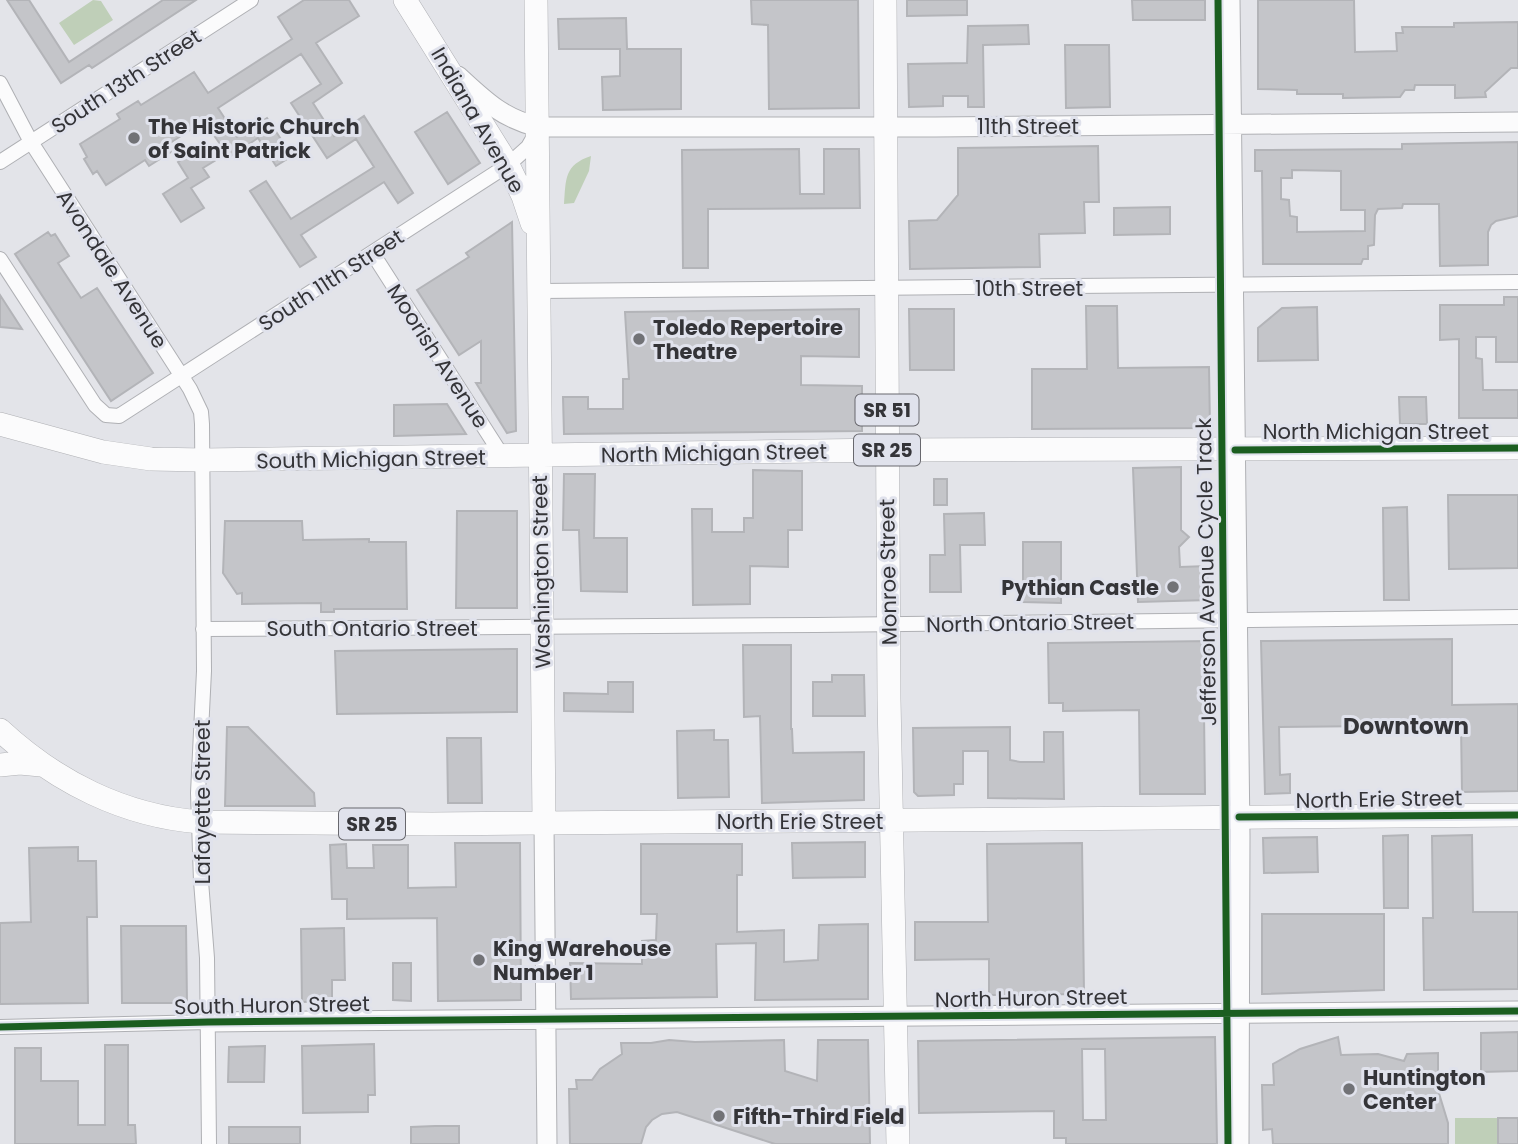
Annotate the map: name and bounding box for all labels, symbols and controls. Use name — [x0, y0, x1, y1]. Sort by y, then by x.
street label: South 13th Street — [45, 22, 207, 140]
street label: Indiana Avenue — [424, 42, 532, 198]
place label: The Historic Church of Saint Patrick — [148, 112, 360, 165]
street label: 11th Street — [977, 112, 1079, 141]
marker: The Historic Church of Saint Patrick — [126, 130, 142, 146]
street label: Avondale Avenue — [50, 184, 174, 354]
street label: South 11th Street — [253, 222, 409, 338]
street label: 10th Street — [975, 274, 1083, 303]
street label: Moorish Avenue — [380, 278, 496, 434]
place label: Toledo Repertoire Theatre — [653, 313, 843, 366]
marker: Toledo Repertoire Theatre — [631, 331, 647, 347]
road number: SR 51 — [856, 394, 918, 426]
street label: Jefferson Avenue Cycle Track — [1189, 417, 1223, 726]
street label: North Michigan Street — [1263, 417, 1489, 446]
road number: SR 25 — [854, 435, 920, 466]
street label: North Michigan Street — [601, 437, 827, 469]
street label: South Michigan Street — [256, 443, 486, 475]
street label: Washington Street — [525, 475, 557, 669]
street label: Monroe Street — [872, 499, 904, 645]
place label: Pythian Castle — [1001, 573, 1159, 602]
marker: Pythian Castle — [1165, 579, 1181, 595]
street label: North Ontario Street — [926, 607, 1134, 639]
street label: South Ontario Street — [266, 614, 478, 643]
district label: Downtown — [1343, 710, 1469, 742]
street label: Lafayette Street — [188, 720, 217, 884]
street label: North Erie Street — [1295, 783, 1463, 815]
street label: North Erie Street — [717, 807, 883, 836]
road number: SR 25 — [339, 808, 405, 839]
place label: King Warehouse Number 1 — [493, 934, 671, 987]
marker: King Warehouse Number 1 — [471, 952, 487, 968]
street label: North Huron Street — [935, 982, 1127, 1014]
street label: South Huron Street — [174, 989, 370, 1021]
place label: Huntington Center — [1363, 1063, 1486, 1116]
marker: Huntington Center — [1341, 1081, 1357, 1097]
place label: Fifth-Third Field — [733, 1102, 905, 1131]
marker: Fifth-Third Field — [711, 1108, 727, 1124]

